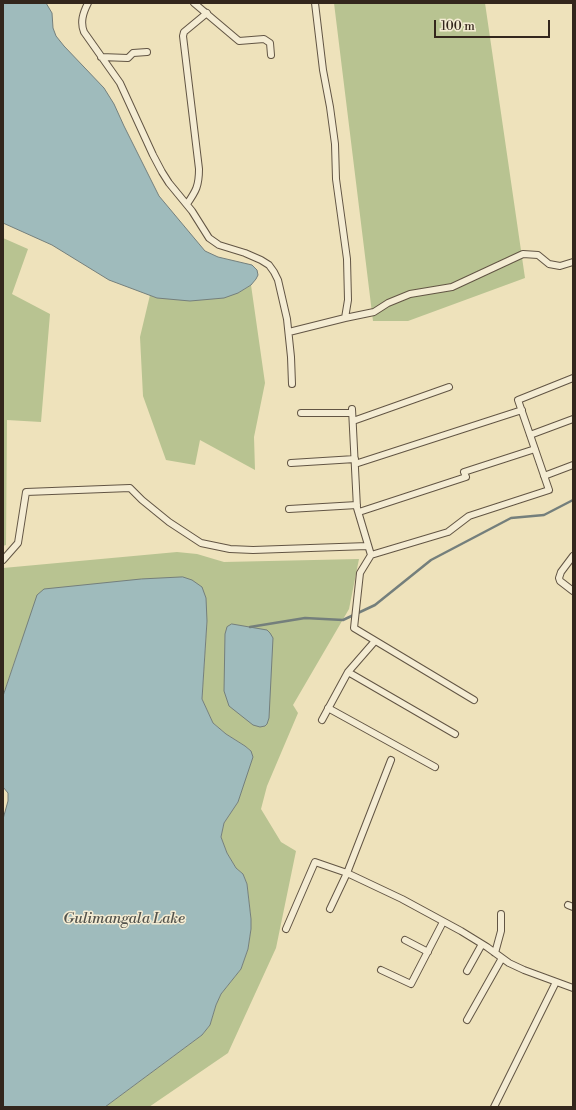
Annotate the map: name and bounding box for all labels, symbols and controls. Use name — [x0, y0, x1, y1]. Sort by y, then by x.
scale bar — [436, 12, 552, 38]
text: 100 m — [441, 19, 475, 34]
water label: Gulimangala Lake — [63, 910, 185, 928]

